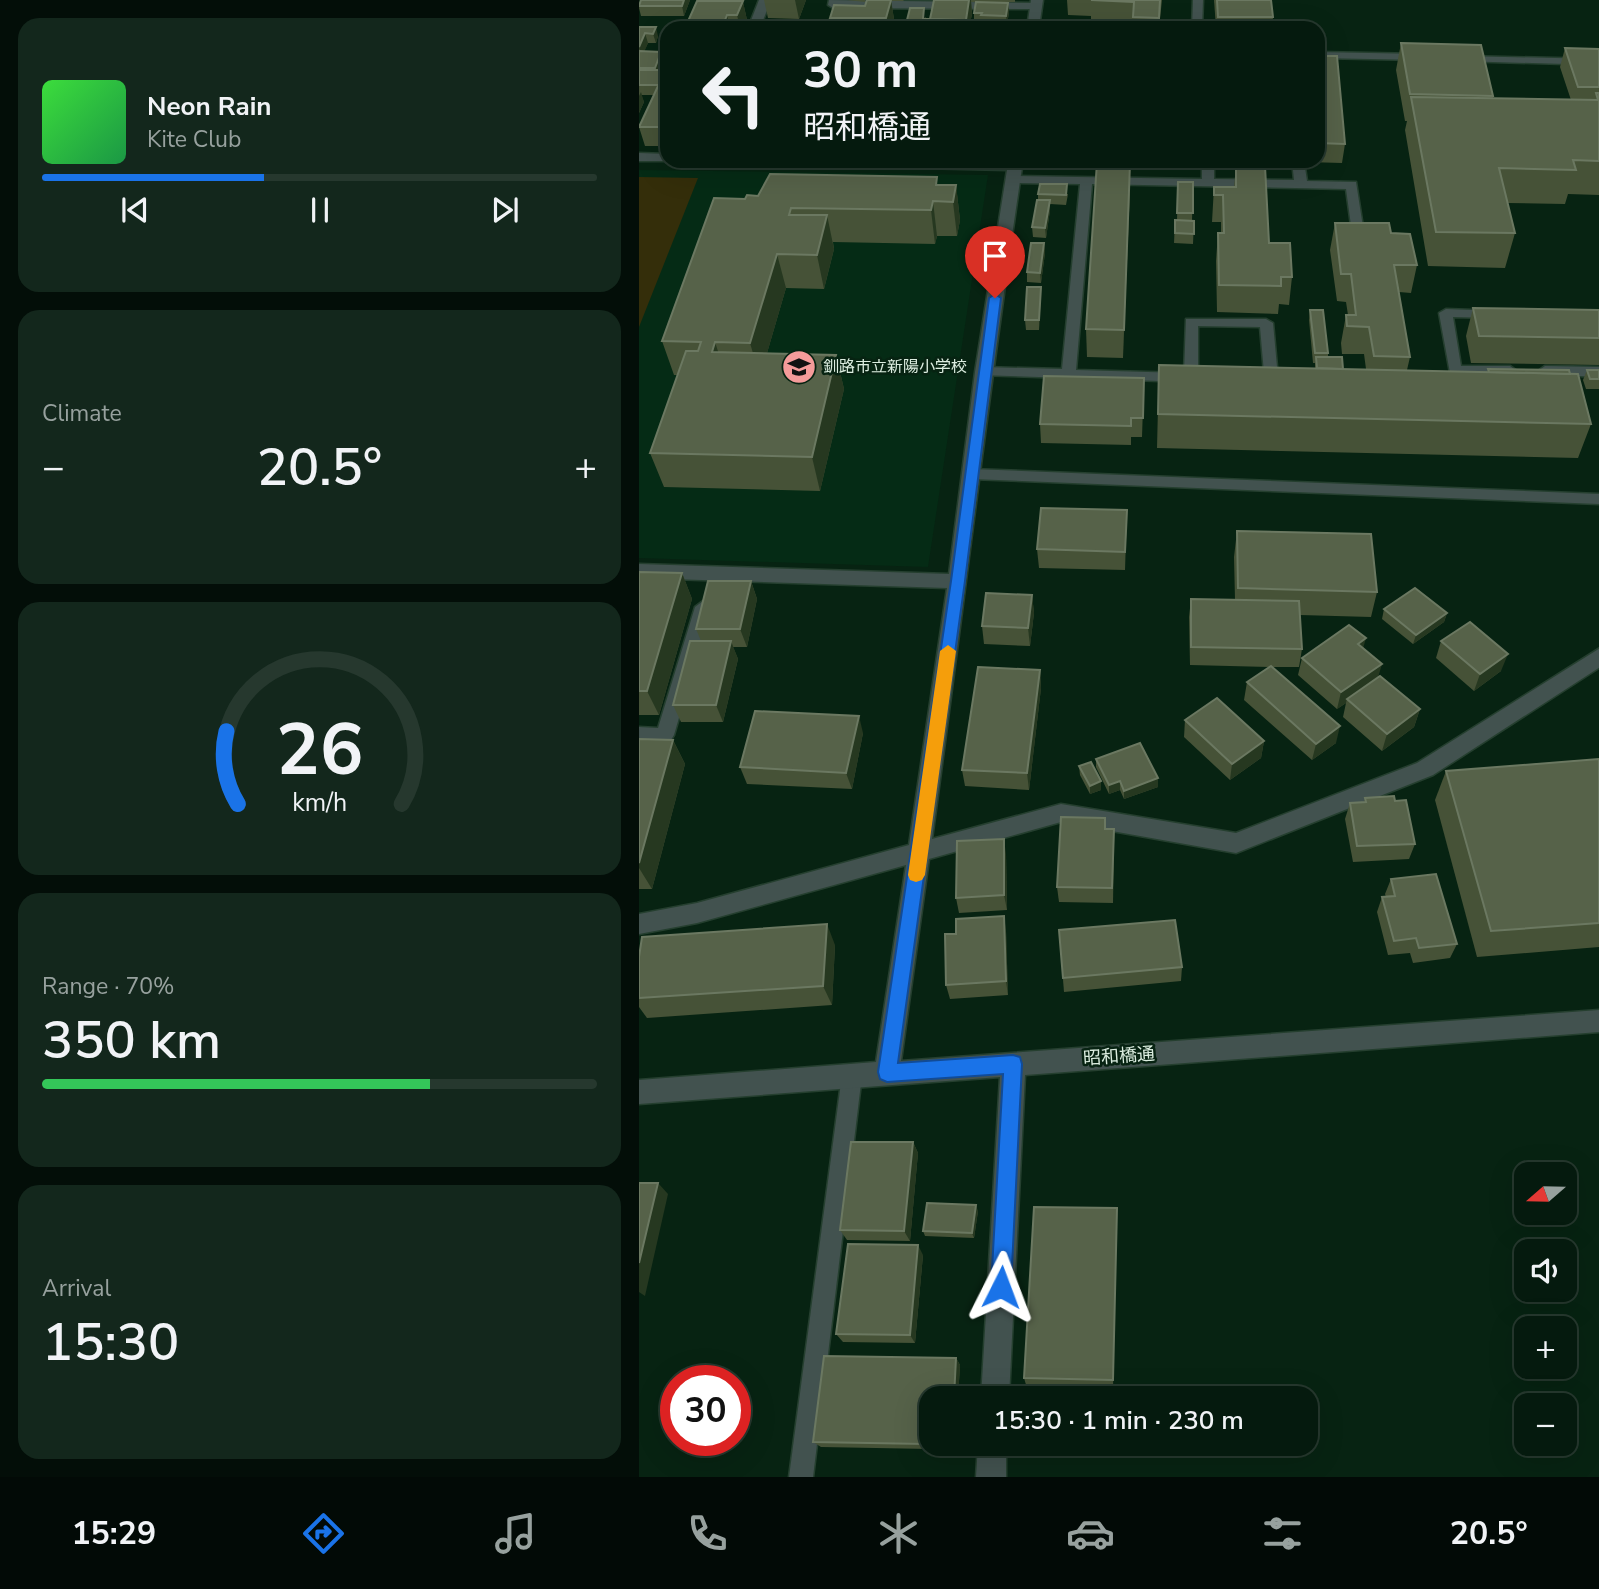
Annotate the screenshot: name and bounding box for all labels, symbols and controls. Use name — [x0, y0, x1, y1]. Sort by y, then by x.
text: 30 m — [803, 37, 918, 104]
icon: left — [688, 49, 779, 140]
text: Neon Rain — [147, 89, 272, 124]
text: 昭和橋通 — [803, 106, 931, 149]
text: Kite Club — [147, 124, 241, 155]
icon: previous — [116, 191, 154, 229]
icon: pause — [301, 191, 339, 229]
icon: next — [486, 191, 524, 229]
pin — [965, 226, 1025, 298]
icon: arrive — [976, 237, 1014, 275]
school or university icon: 釧路市立新陽小学校 — [780, 348, 818, 386]
place label: 釧路市立新陽小学校 — [823, 356, 967, 378]
text: Climate — [42, 398, 122, 429]
text: 20.5° — [257, 432, 382, 503]
text: − — [42, 442, 65, 493]
text: + — [574, 442, 597, 493]
text: 26 — [276, 701, 363, 801]
text: km/h — [292, 786, 347, 820]
text: Range · 70% — [42, 971, 174, 1002]
text: 350 km — [42, 1005, 221, 1076]
street label: 昭和橋通 — [1082, 1042, 1156, 1070]
north arrow — [1514, 1162, 1577, 1225]
map controls — [1514, 1162, 1577, 1456]
button: sound — [1514, 1239, 1577, 1302]
position arrow — [964, 1250, 1038, 1324]
text: Arrival — [42, 1273, 111, 1304]
text: 15:30 — [42, 1307, 179, 1378]
button: + — [1514, 1316, 1577, 1379]
speed limit sign: 30 — [660, 1365, 751, 1456]
button: − — [1514, 1393, 1577, 1456]
text: 15:30 · 1 min · 230 m — [993, 1403, 1244, 1438]
icon: directions — [299, 1509, 348, 1558]
icon: music — [491, 1509, 540, 1558]
icon: phone — [683, 1509, 732, 1558]
icon: climate — [874, 1509, 923, 1558]
icon: car — [1066, 1509, 1115, 1558]
icon: filters — [1258, 1509, 1307, 1558]
text: 15:29 — [71, 1512, 156, 1555]
text: 20.5° — [1450, 1512, 1528, 1555]

